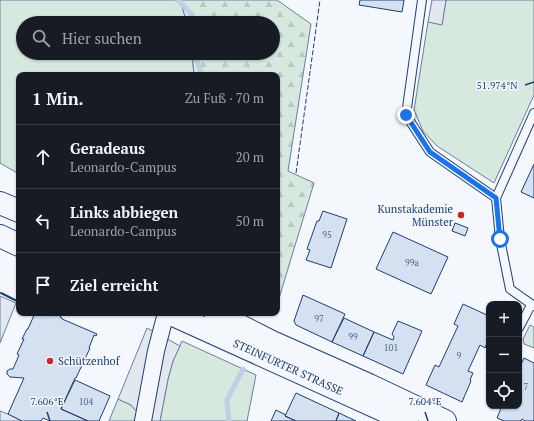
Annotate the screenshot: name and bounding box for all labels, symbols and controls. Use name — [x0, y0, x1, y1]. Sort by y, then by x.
search box — [16, 16, 280, 60]
icon: search — [30, 27, 52, 49]
text: Hier suchen — [62, 28, 142, 48]
text: 51.974°N — [477, 79, 518, 92]
text: 1 Min. — [32, 87, 84, 110]
text: Zu Fuß · 70 m — [185, 89, 264, 107]
route end — [397, 106, 415, 124]
text: Geradeaus — [70, 138, 145, 158]
icon: ahead — [32, 146, 54, 168]
text: 20 m — [236, 148, 264, 166]
text: Leonardo-Campus — [70, 158, 177, 176]
text: Links abbiegen — [70, 202, 178, 222]
place label: Kunstakademie Münster — [377, 202, 454, 229]
icon: left — [32, 210, 54, 232]
marker: Kunstakademie Münster — [456, 210, 466, 220]
text: 50 m — [236, 212, 264, 230]
text: Leonardo-Campus — [70, 222, 177, 240]
house number: 95 — [322, 229, 332, 241]
route start — [491, 230, 509, 248]
house number: 99a — [405, 257, 420, 269]
icon: arrive — [32, 274, 54, 296]
text: Ziel erreicht — [70, 275, 158, 295]
map controls — [486, 301, 522, 409]
button: + — [486, 301, 522, 337]
house number: 97 — [314, 313, 324, 325]
house number: 99 — [348, 331, 358, 343]
street label: STEINFURTER STRASSE — [231, 336, 346, 398]
button: − — [486, 337, 522, 373]
house number: 101 — [384, 342, 398, 354]
house number: 9 — [457, 350, 462, 362]
place label: Schützenhof — [58, 354, 121, 368]
marker: Schützenhof — [45, 356, 55, 366]
button: locate — [486, 373, 522, 409]
house number: 7 — [524, 381, 529, 393]
text: 7.606°E — [30, 395, 64, 408]
text: 7.604°E — [408, 395, 442, 408]
house number: 104 — [79, 396, 93, 408]

